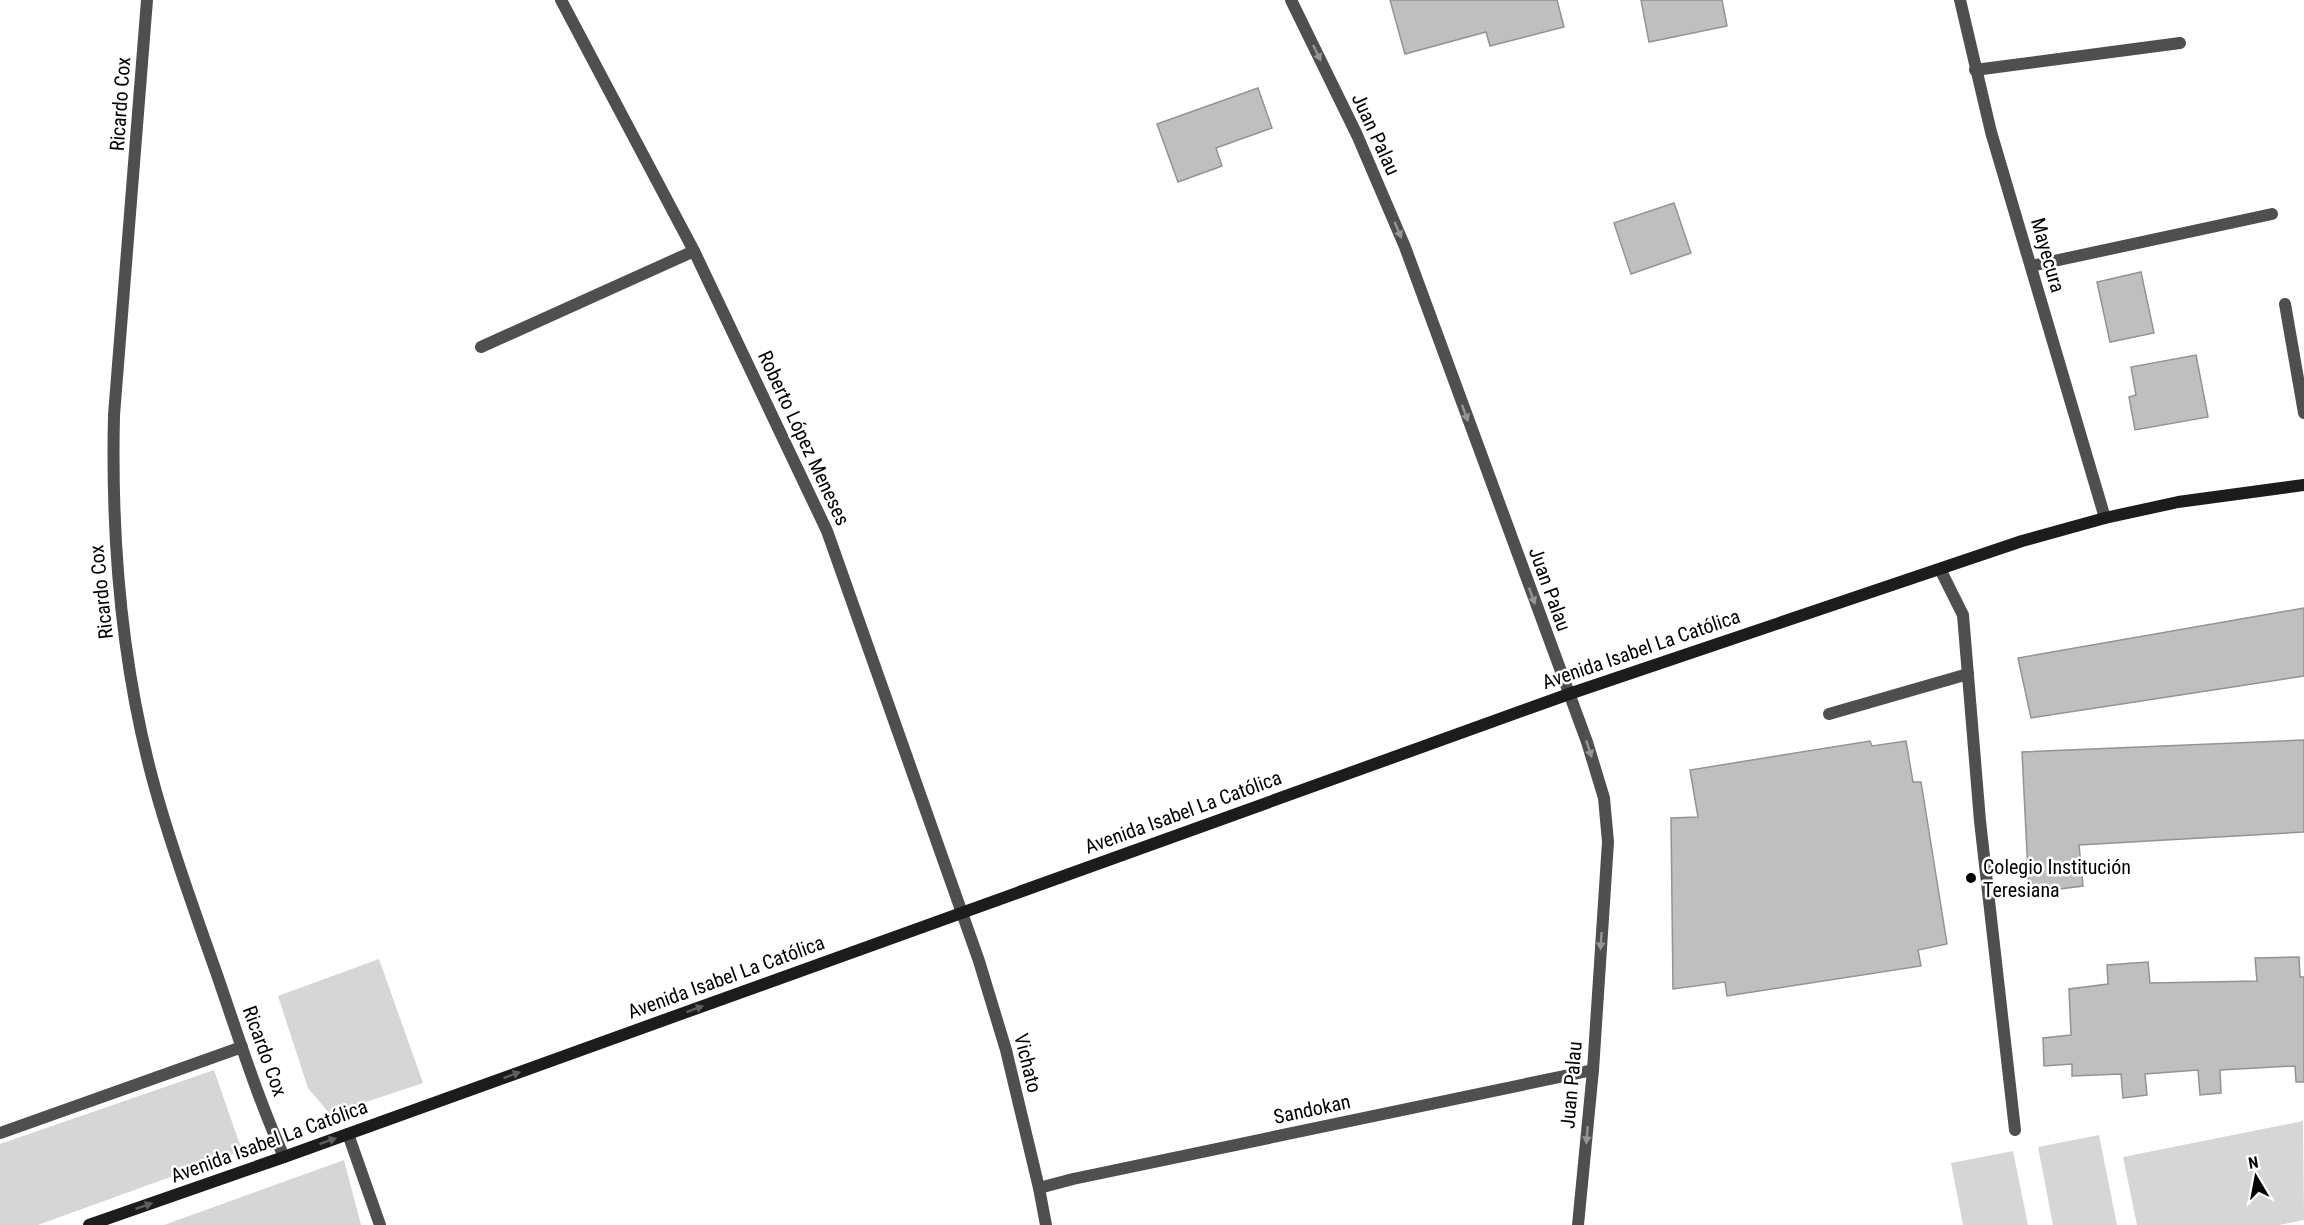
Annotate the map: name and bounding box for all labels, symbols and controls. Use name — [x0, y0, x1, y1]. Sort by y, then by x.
one-way arrow — [1312, 44, 1321, 61]
street label: Ricardo Cox — [105, 56, 135, 152]
street label: Juan Palau — [1347, 89, 1405, 179]
street label: Mayecura — [2026, 215, 2070, 295]
one-way arrow — [1393, 221, 1403, 239]
street label: Roberto López Meneses — [753, 347, 855, 529]
one-way arrow — [1461, 404, 1471, 422]
street label: Ricardo Cox — [84, 544, 118, 640]
street label: Juan Palau — [1524, 544, 1576, 634]
one-way arrow — [1528, 587, 1537, 605]
street label: Avenida Isabel La Católica — [1539, 604, 1743, 694]
one-way arrow — [1584, 740, 1594, 758]
street label: Avenida Isabel La Católica — [1081, 765, 1285, 859]
place label: Colegio Institución Teresiana — [1983, 855, 2131, 902]
marker: Colegio Institución Teresiana — [1964, 871, 1978, 885]
street label: Avenida Isabel La Católica — [624, 930, 828, 1024]
one-way arrow — [1596, 931, 1606, 950]
street label: Ricardo Cox — [238, 1003, 293, 1100]
one-way arrow — [686, 1003, 704, 1013]
street label: Vichato — [1009, 1031, 1047, 1095]
street label: Juan Palau — [1555, 1040, 1587, 1130]
one-way arrow — [503, 1070, 521, 1079]
street label: Sandokan — [1271, 1089, 1353, 1129]
street label: Avenida Isabel La Católica — [167, 1094, 371, 1188]
one-way arrow — [1582, 1126, 1591, 1145]
one-way arrow — [319, 1136, 337, 1146]
north arrow — [2226, 1147, 2286, 1207]
text: N — [2247, 1153, 2260, 1173]
one-way arrow — [135, 1200, 153, 1210]

